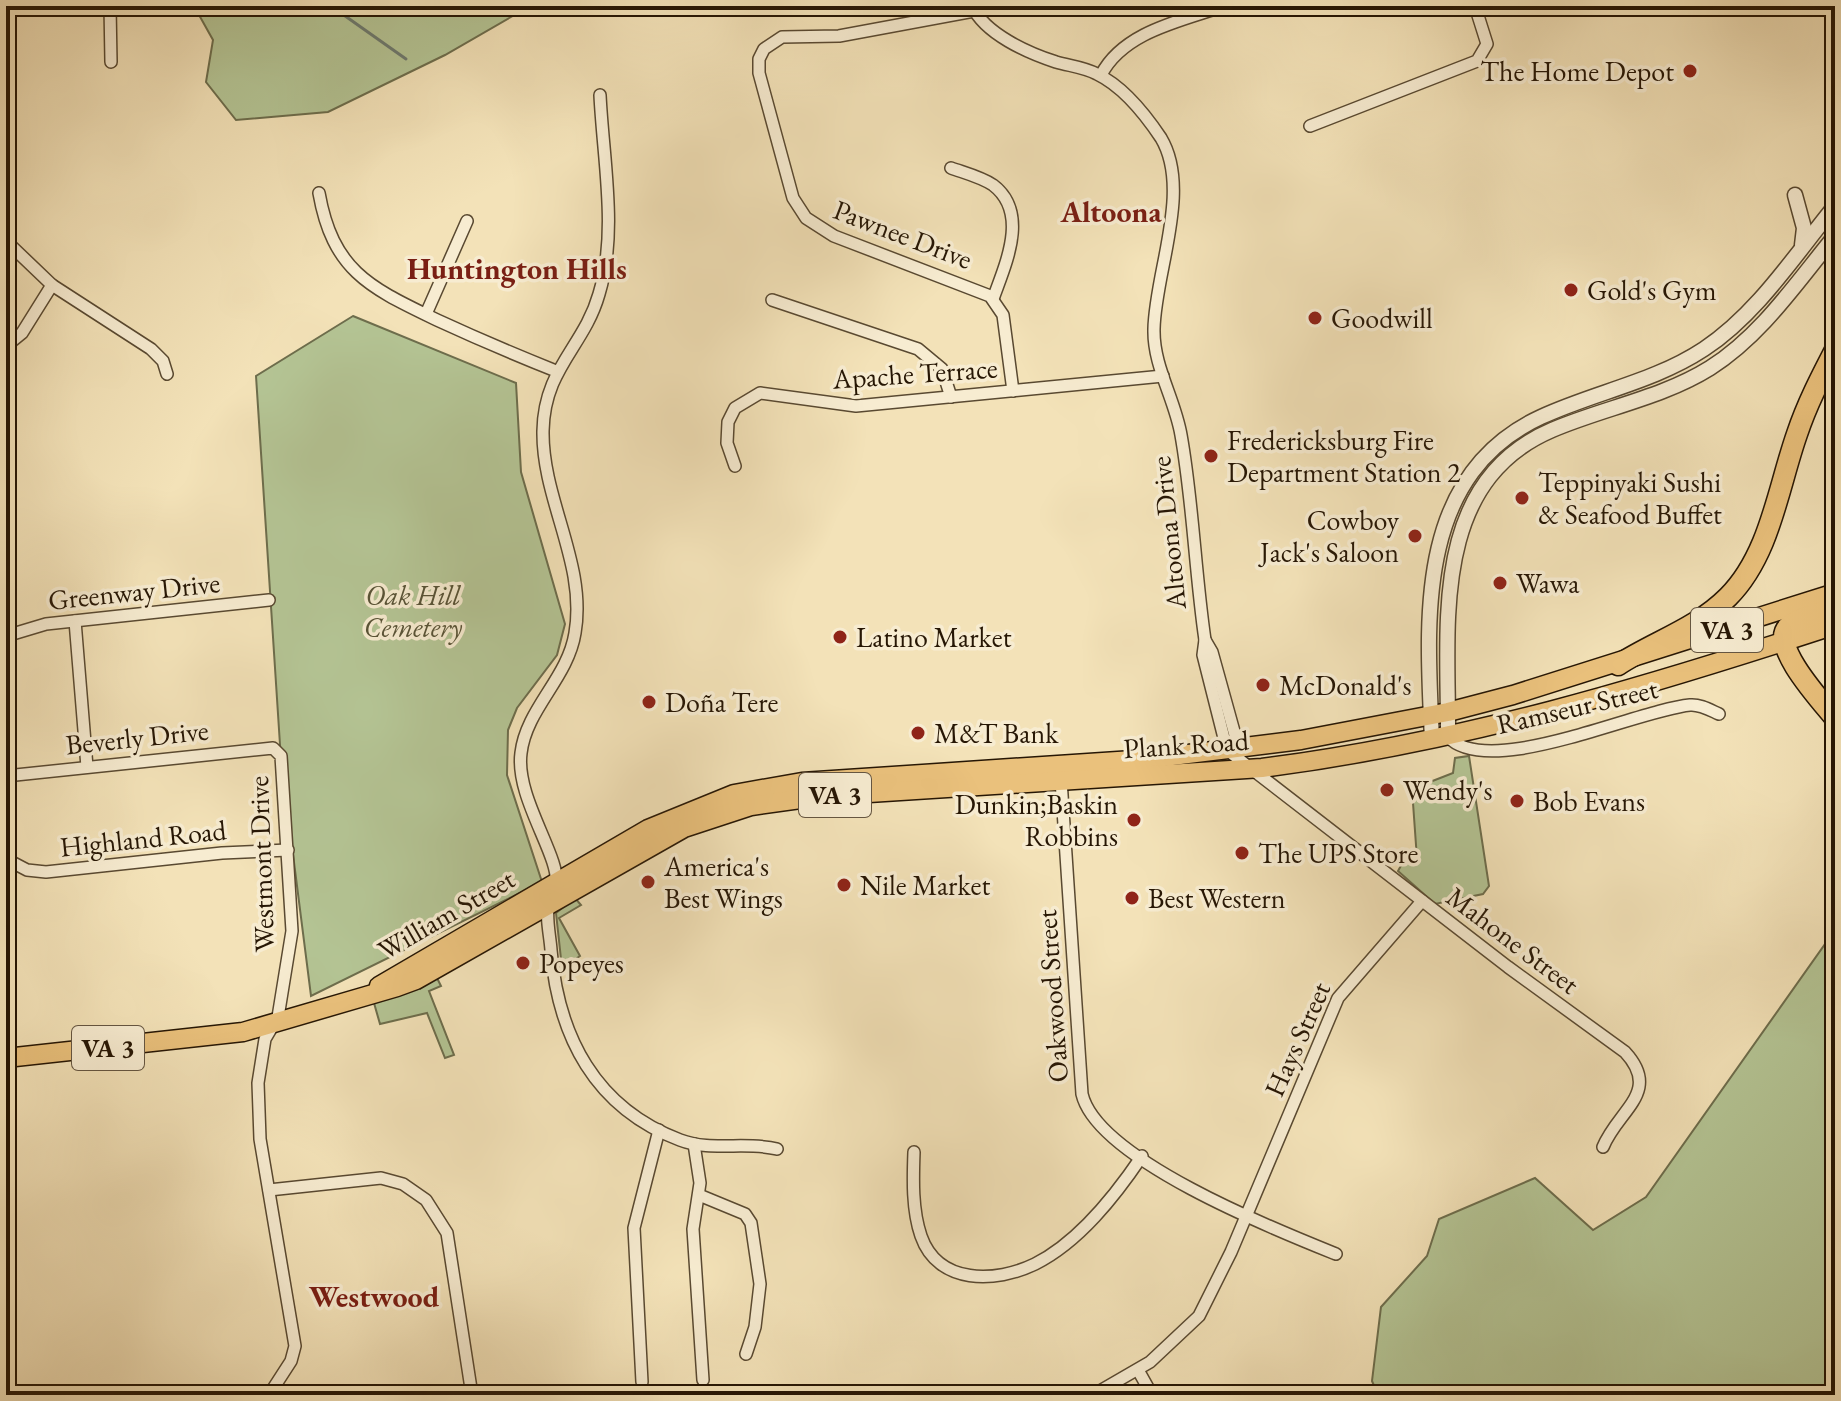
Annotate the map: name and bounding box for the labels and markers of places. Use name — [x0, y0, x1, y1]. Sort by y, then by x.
place label: The Home Depot — [1480, 53, 1674, 89]
marker: The Home Depot — [1681, 62, 1699, 80]
place label: Gold's Gym — [1587, 272, 1717, 308]
marker: Gold's Gym — [1562, 281, 1580, 299]
place label: Goodwill — [1331, 300, 1433, 336]
marker: Goodwill — [1306, 309, 1324, 327]
place label: Fredericksburg Fire Department Station 2 — [1227, 422, 1461, 490]
marker: Fredericksburg Fire Department Station 2 — [1202, 447, 1220, 465]
place label: Teppinyaki Sushi & Seafood Buffet — [1538, 464, 1722, 532]
marker: Teppinyaki Sushi & Seafood Buffet — [1513, 489, 1531, 507]
place label: Cowboy Jack's Saloon — [1258, 502, 1400, 570]
marker: Cowboy Jack's Saloon — [1406, 527, 1424, 545]
place label: Wawa — [1516, 565, 1580, 601]
marker: Wawa — [1491, 574, 1509, 592]
place label: Latino Market — [856, 619, 1012, 655]
marker: Latino Market — [831, 628, 849, 646]
place label: McDonald's — [1279, 667, 1412, 703]
marker: McDonald's — [1254, 676, 1272, 694]
place label: Doña Tere — [665, 684, 779, 720]
marker: Doña Tere — [640, 693, 658, 711]
place label: M&T Bank — [934, 715, 1059, 751]
marker: M&T Bank — [909, 724, 927, 742]
place label: Wendy's — [1403, 772, 1493, 808]
marker: Wendy's — [1378, 781, 1396, 799]
place label: Bob Evans — [1533, 783, 1645, 819]
place label: Dunkin;Baskin Robbins — [955, 786, 1118, 854]
marker: Bob Evans — [1508, 792, 1526, 810]
marker: Dunkin;Baskin Robbins — [1125, 811, 1143, 829]
place label: The UPS Store — [1258, 835, 1418, 871]
marker: The UPS Store — [1233, 844, 1251, 862]
place label: America's Best Wings — [663, 848, 783, 916]
place label: Nile Market — [860, 867, 991, 903]
marker: America's Best Wings — [639, 873, 657, 891]
marker: Nile Market — [835, 876, 853, 894]
place label: Best Western — [1148, 880, 1286, 916]
marker: Best Western — [1123, 889, 1141, 907]
place label: Popeyes — [539, 945, 624, 981]
marker: Popeyes — [514, 954, 532, 972]

